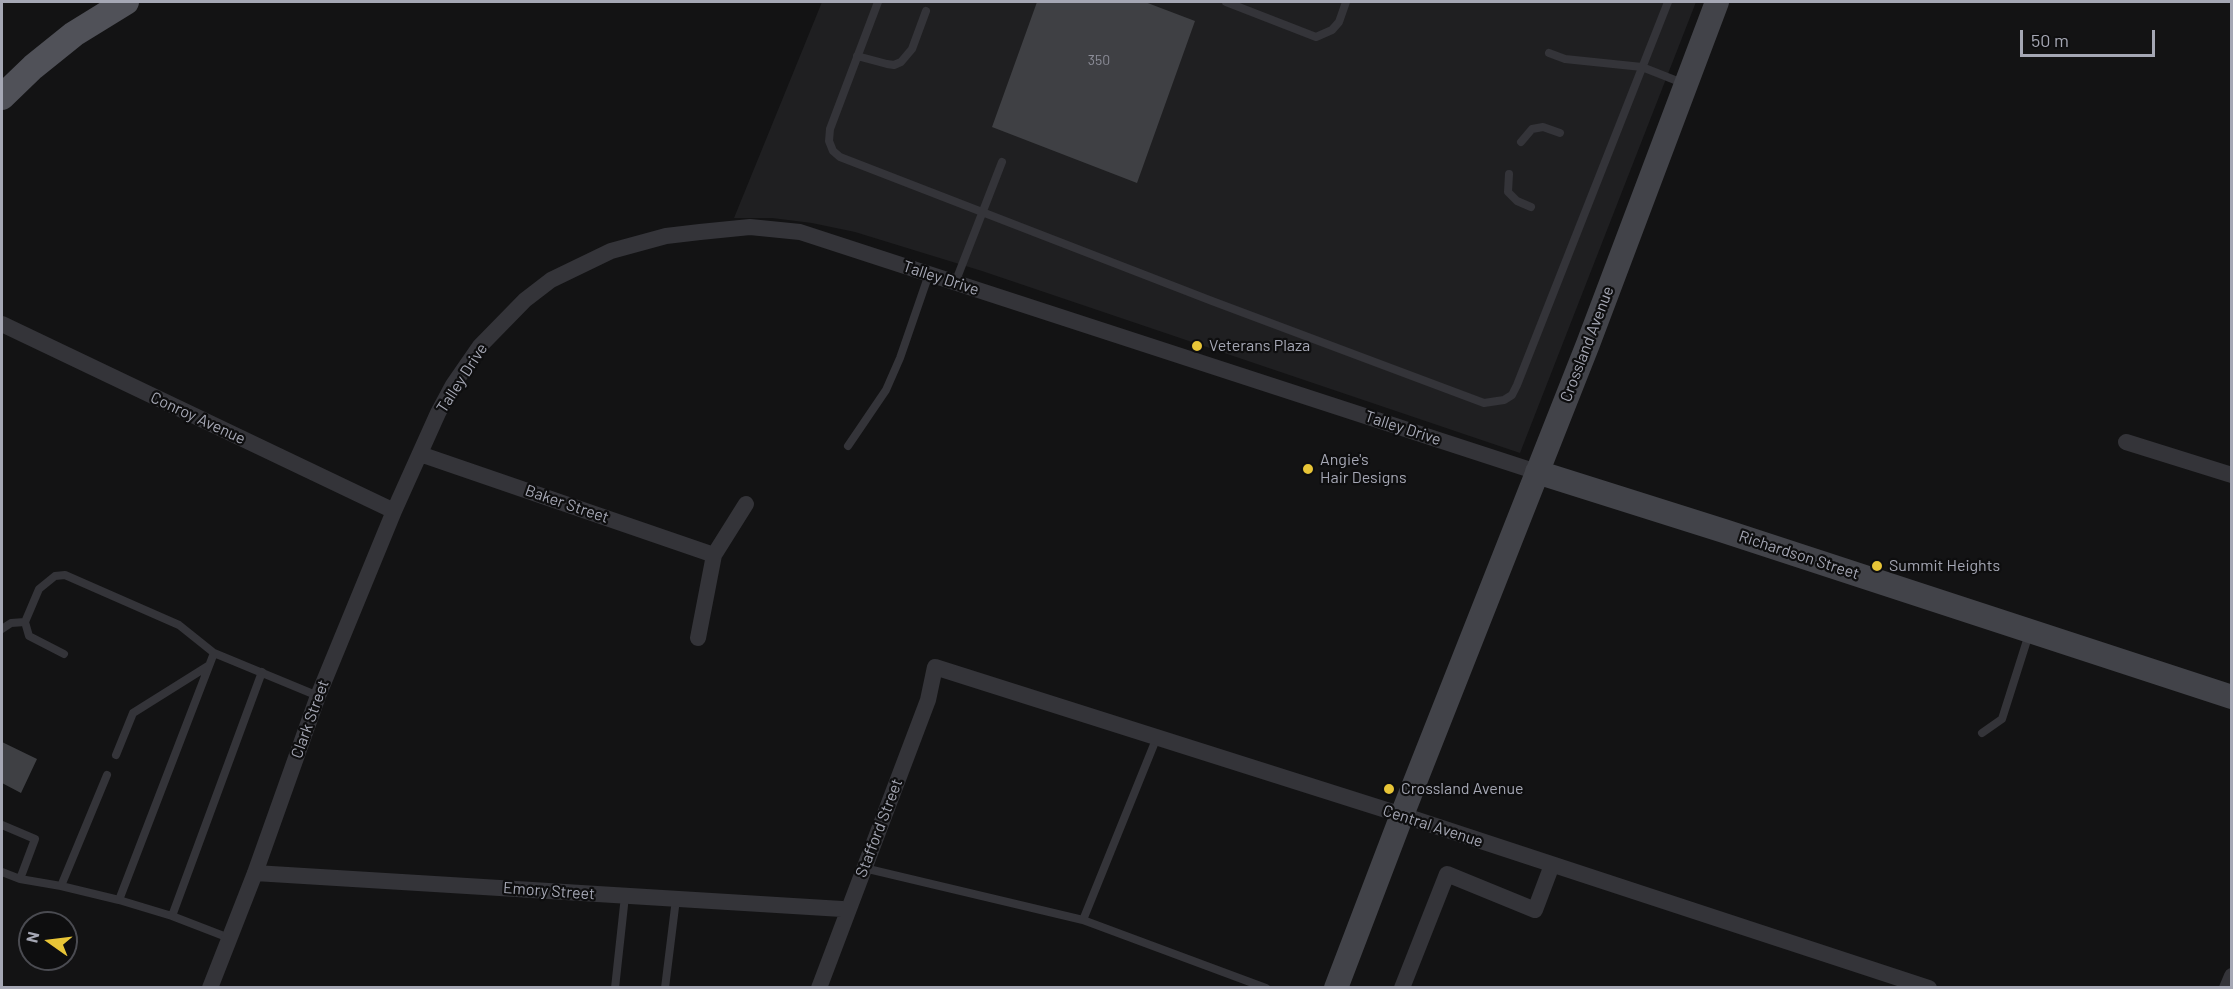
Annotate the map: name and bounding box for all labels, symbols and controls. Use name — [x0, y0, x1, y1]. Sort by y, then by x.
scale bar — [2023, 18, 2158, 56]
text: 50 m — [2031, 29, 2069, 51]
house number: 350 — [1088, 52, 1110, 68]
street label: Talley Drive — [900, 257, 982, 299]
street label: Crossland Avenue — [1556, 283, 1618, 405]
place label: Veterans Plaza — [1209, 336, 1310, 356]
marker: Veterans Plaza — [1190, 339, 1204, 353]
street label: Talley Drive — [432, 340, 492, 416]
street label: Conroy Avenue — [147, 388, 249, 448]
street label: Talley Drive — [1362, 407, 1444, 449]
place label: Angie's Hair Designs — [1320, 450, 1407, 488]
marker: Angie's Hair Designs — [1301, 462, 1315, 476]
street label: Baker Street — [523, 481, 611, 527]
street label: Richardson Street — [1736, 526, 1862, 584]
place label: Summit Heights — [1889, 556, 2000, 576]
marker: Summit Heights — [1870, 559, 1884, 573]
street label: Clark Street — [287, 677, 333, 761]
street label: Stafford Street — [851, 776, 907, 880]
place label: Crossland Avenue — [1401, 779, 1523, 799]
marker: Crossland Avenue — [1382, 782, 1396, 796]
street label: Central Avenue — [1380, 801, 1486, 851]
street label: Emory Street — [502, 878, 596, 904]
north arrow — [18, 911, 78, 971]
text: N — [21, 930, 42, 944]

